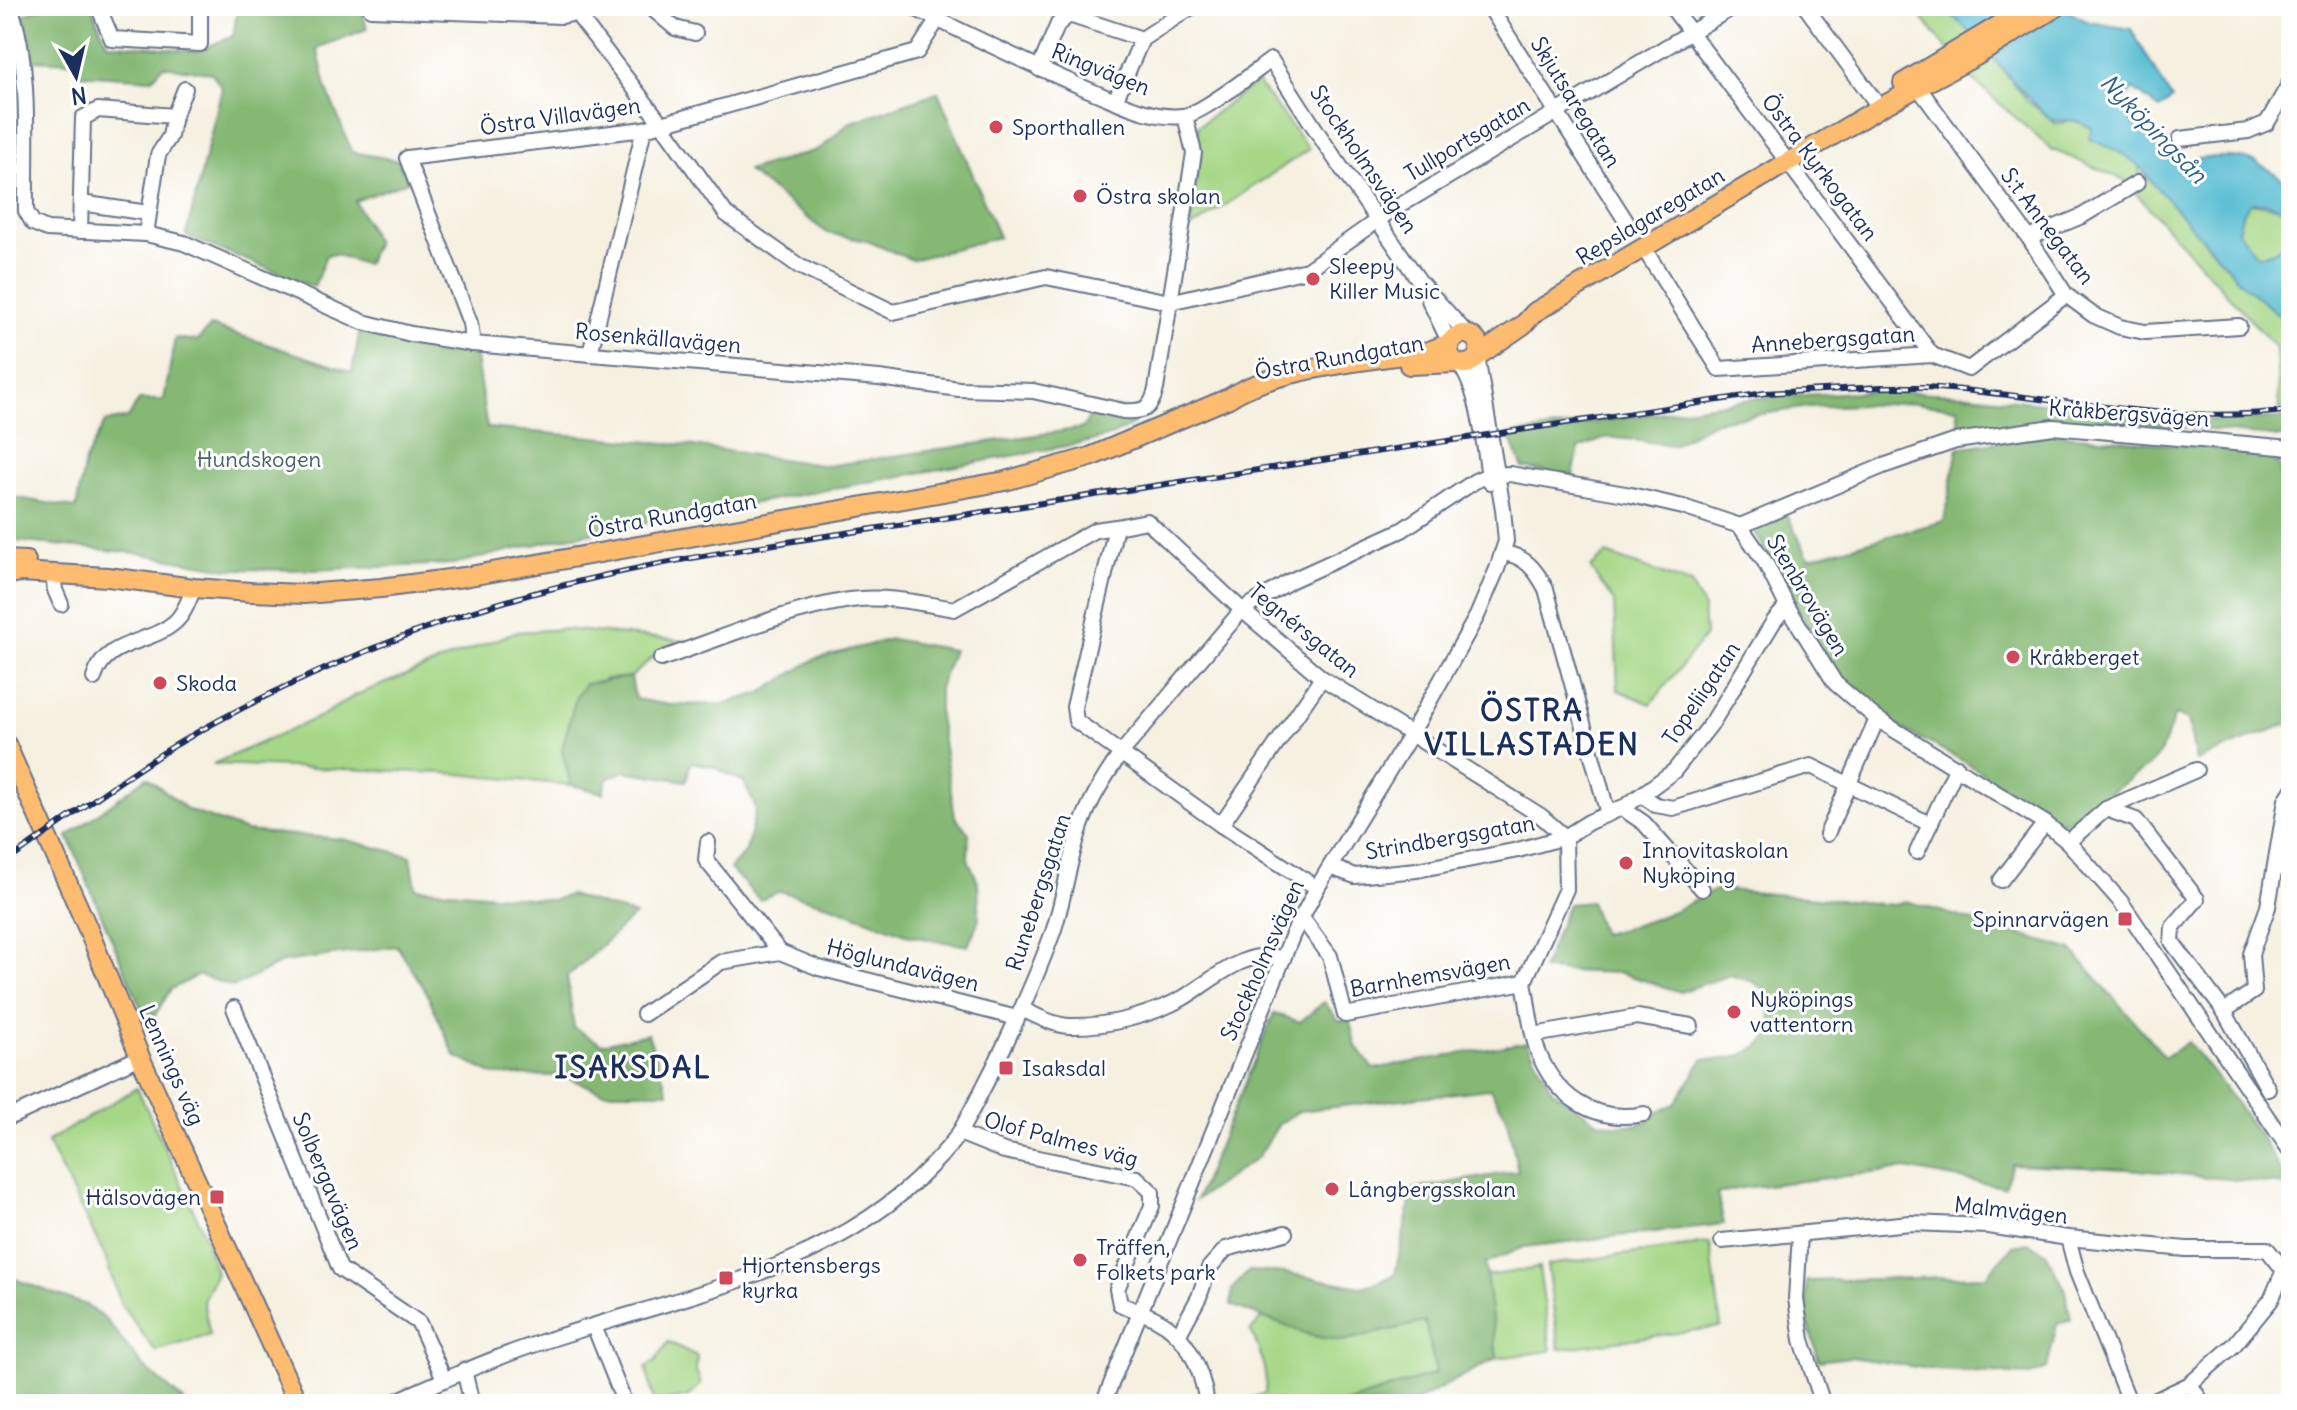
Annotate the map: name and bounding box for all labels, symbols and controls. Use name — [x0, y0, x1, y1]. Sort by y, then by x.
street label: Skjutsaregatan — [1525, 31, 1627, 173]
north arrow — [36, 36, 116, 116]
street label: Ringvägen — [1048, 37, 1154, 101]
water label: Nyköpingsån — [2094, 67, 2214, 190]
street label: Stockholmsvägen — [1304, 79, 1424, 239]
text: N — [69, 81, 88, 111]
street label: Östra Kyrkogatan — [1756, 88, 1884, 246]
street label: Östra Villavägen — [478, 91, 642, 141]
street label: Tullportsgatan — [1399, 91, 1535, 187]
place label: Sporthallen — [1012, 113, 1125, 141]
marker: Sporthallen — [987, 118, 1005, 136]
street label: Repslagaregatan — [1571, 161, 1729, 271]
street label: S:t Annegatan — [1995, 162, 2101, 290]
place label: Östra skolan — [1096, 182, 1221, 210]
marker: Östra skolan — [1071, 187, 1089, 205]
place label: Sleepy Killer Music — [1329, 252, 1440, 305]
marker: Sleepy Killer Music — [1304, 270, 1322, 288]
street label: Rosenkällavägen — [574, 317, 742, 359]
street label: Annebergsgatan — [1750, 319, 1916, 359]
street label: Östra Rundgatan — [1252, 328, 1426, 386]
street label: Kråkbergsvägen — [2048, 393, 2210, 433]
park label: Hundskogen — [197, 445, 321, 473]
street label: Östra Rundgatan — [585, 486, 759, 544]
street label: Stenbrovägen — [1761, 529, 1855, 661]
street label: Tegnérsgatan — [1243, 577, 1365, 683]
street label: Topeliigatan — [1656, 636, 1746, 750]
place label: Kråkberget — [2029, 643, 2139, 671]
marker: Kråkberget — [2004, 648, 2022, 666]
place label: Skoda — [176, 669, 237, 697]
marker: Skoda — [151, 674, 169, 692]
district label: ÖSTRA VILLASTADEN — [1424, 690, 1640, 763]
street label: Strindbergsgatan — [1363, 808, 1537, 866]
street label: Runebergsgatan — [999, 810, 1077, 974]
place label: Innovitaskolan Nyköping — [1642, 836, 1789, 889]
marker: Innovitaskolan Nyköping — [1617, 854, 1635, 872]
street label: Stockholmsvägen — [1214, 875, 1310, 1045]
place label: Spinnarvägen — [1972, 905, 2109, 933]
marker: Spinnarvägen — [2116, 910, 2134, 928]
street label: Höglundavägen — [824, 933, 982, 997]
street label: Barnhemsvägen — [1348, 947, 1512, 1003]
place label: Nyköpings vattentorn — [1750, 985, 1854, 1038]
street label: Lennings väg — [133, 1000, 211, 1130]
marker: Nyköpings vattentorn — [1725, 1003, 1743, 1021]
district label: ISAKSDAL — [554, 1048, 712, 1086]
place label: Isaksdal — [1022, 1054, 1106, 1082]
marker: Isaksdal — [997, 1059, 1015, 1077]
street label: Olof Palmes väg — [981, 1105, 1141, 1173]
street label: Solbergavägen — [286, 1108, 370, 1254]
place label: Långbergsskolan — [1348, 1175, 1516, 1203]
marker: Långbergsskolan — [1323, 1180, 1341, 1198]
place label: Hälsovägen — [85, 1183, 201, 1211]
marker: Hälsovägen — [208, 1188, 226, 1206]
street label: Malmvägen — [1953, 1190, 2069, 1230]
place label: Träffen, Folkets park — [1096, 1233, 1216, 1286]
place label: Hjortensbergs kyrka — [742, 1251, 881, 1304]
marker: Träffen, Folkets park — [1071, 1251, 1089, 1269]
marker: Hjortensbergs kyrka — [717, 1269, 735, 1287]

